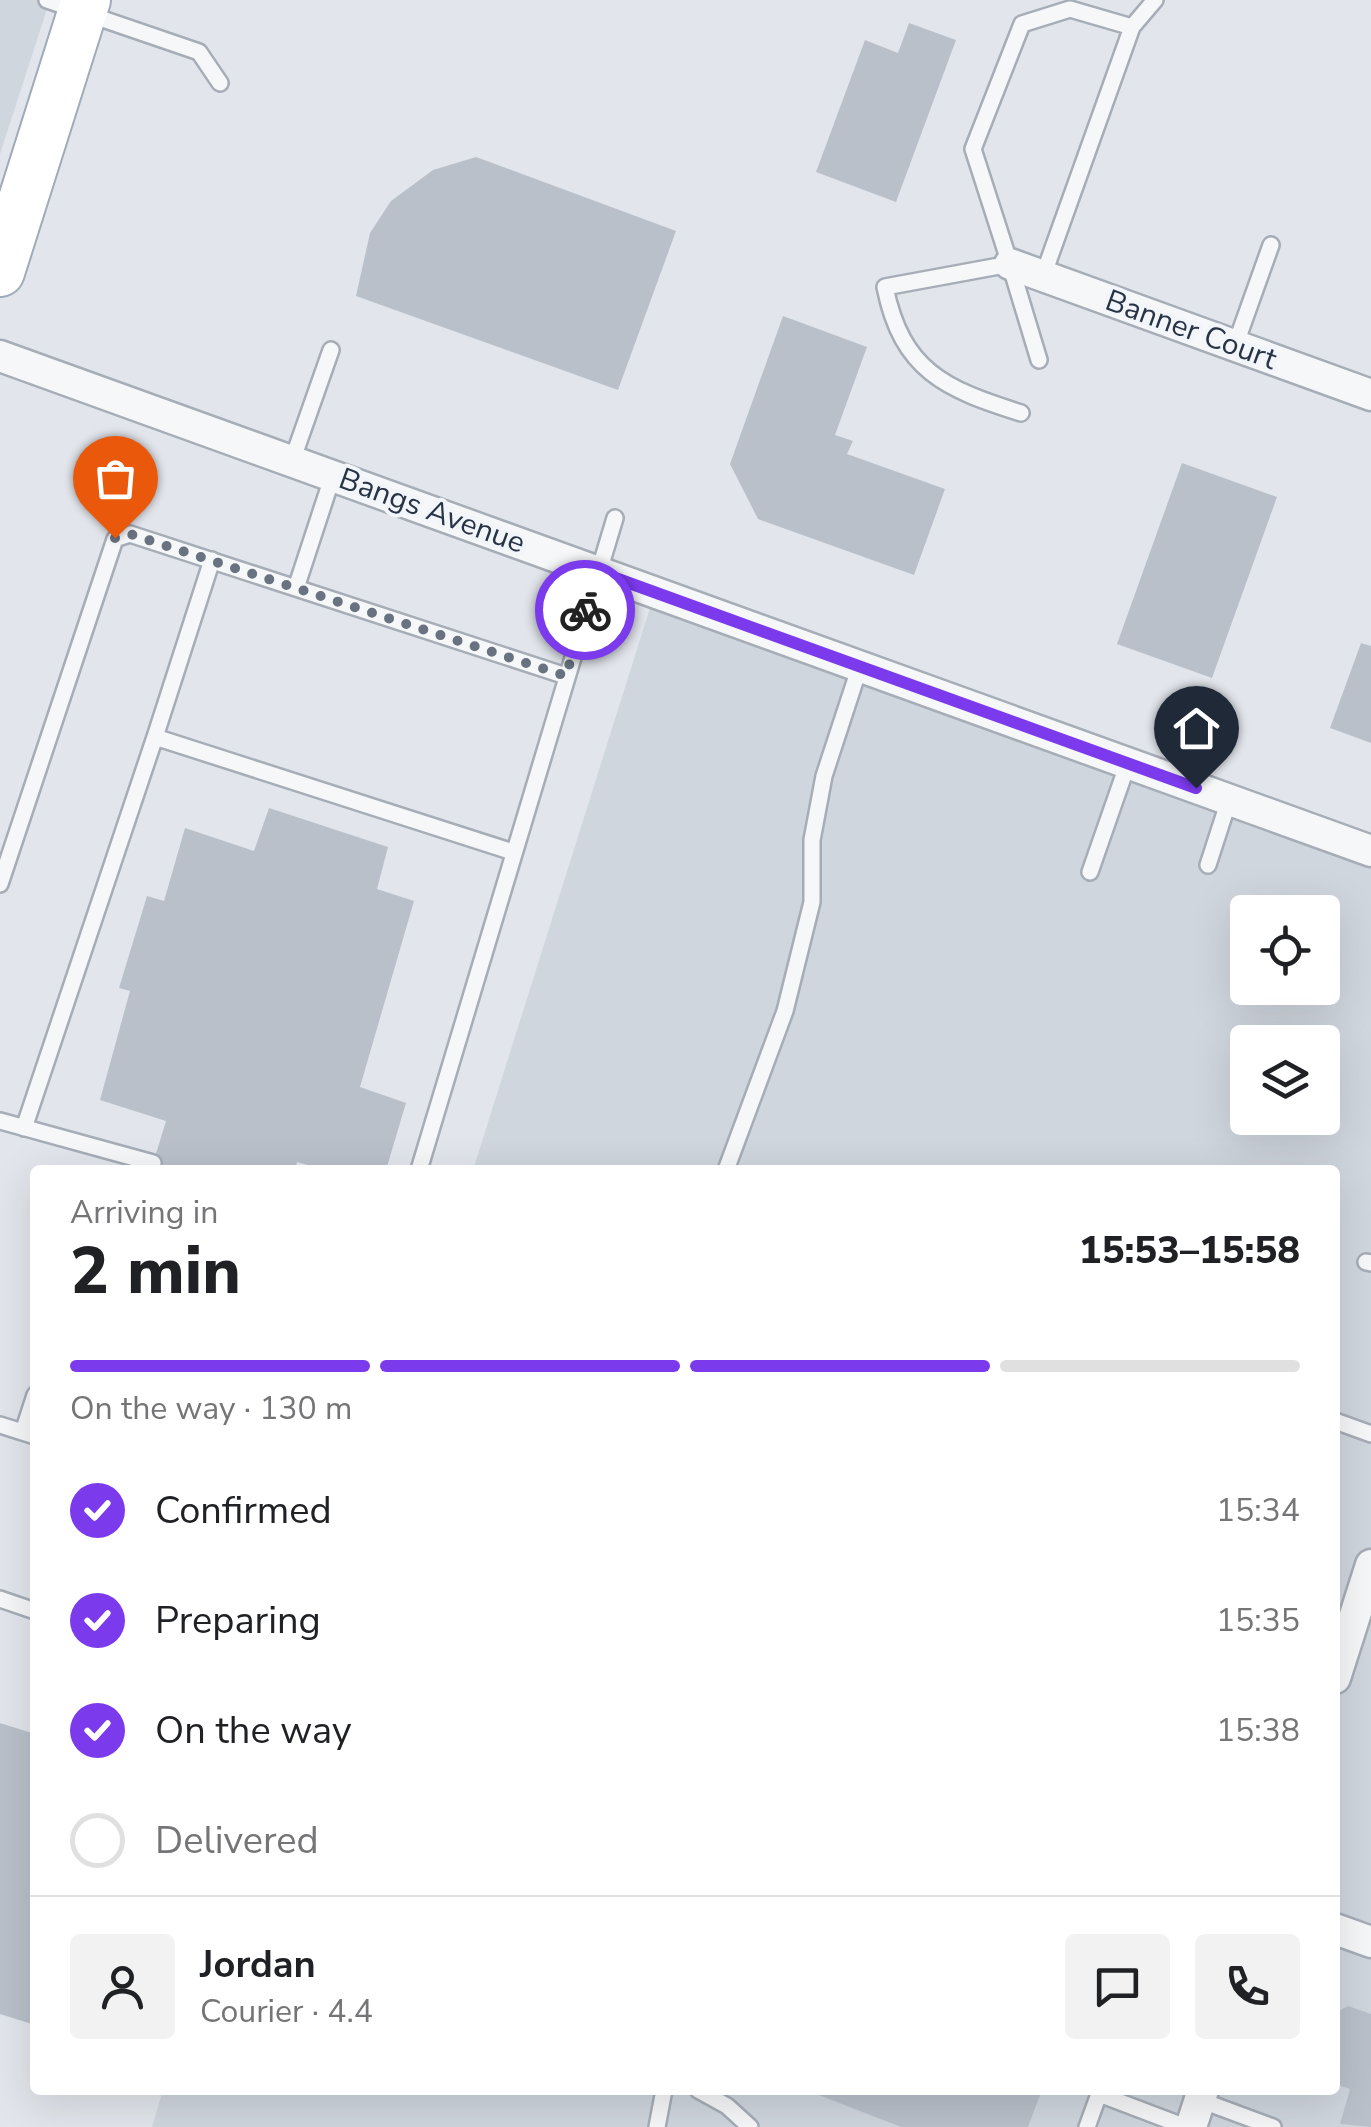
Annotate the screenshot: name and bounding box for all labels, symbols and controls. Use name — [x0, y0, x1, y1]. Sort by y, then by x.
street label: Banner Court — [1100, 280, 1283, 380]
pin — [73, 436, 158, 539]
icon: bag — [88, 451, 143, 506]
street label: Bangs Avenue — [333, 458, 531, 564]
courier — [535, 560, 635, 660]
icon: bike — [558, 583, 613, 638]
pin — [1154, 686, 1239, 789]
icon: home — [1169, 701, 1224, 756]
map controls — [1230, 895, 1340, 1135]
button: locate — [1230, 895, 1340, 1005]
button: layers — [1230, 1025, 1340, 1135]
text: Arriving in — [70, 1191, 218, 1234]
text: 15:53–15:58 — [1079, 1225, 1300, 1276]
text: 2 min — [70, 1227, 241, 1316]
text: On the way · 130 m — [70, 1387, 352, 1430]
icon: check — [70, 1483, 125, 1538]
text: Confirmed — [155, 1485, 332, 1536]
text: 15:34 — [1216, 1489, 1300, 1532]
icon: check — [70, 1593, 125, 1648]
text: Preparing — [155, 1595, 321, 1646]
text: 15:35 — [1216, 1599, 1300, 1642]
icon: check — [70, 1703, 125, 1758]
text: On the way — [155, 1705, 351, 1756]
text: 15:38 — [1216, 1709, 1300, 1752]
text: Delivered — [155, 1815, 319, 1866]
button: person — [70, 1934, 175, 2039]
button: chat — [1065, 1934, 1170, 2039]
button: phone — [1195, 1934, 1300, 2039]
text: Jordan — [200, 1939, 316, 1990]
text: Courier · 4.4 — [200, 1990, 373, 2033]

